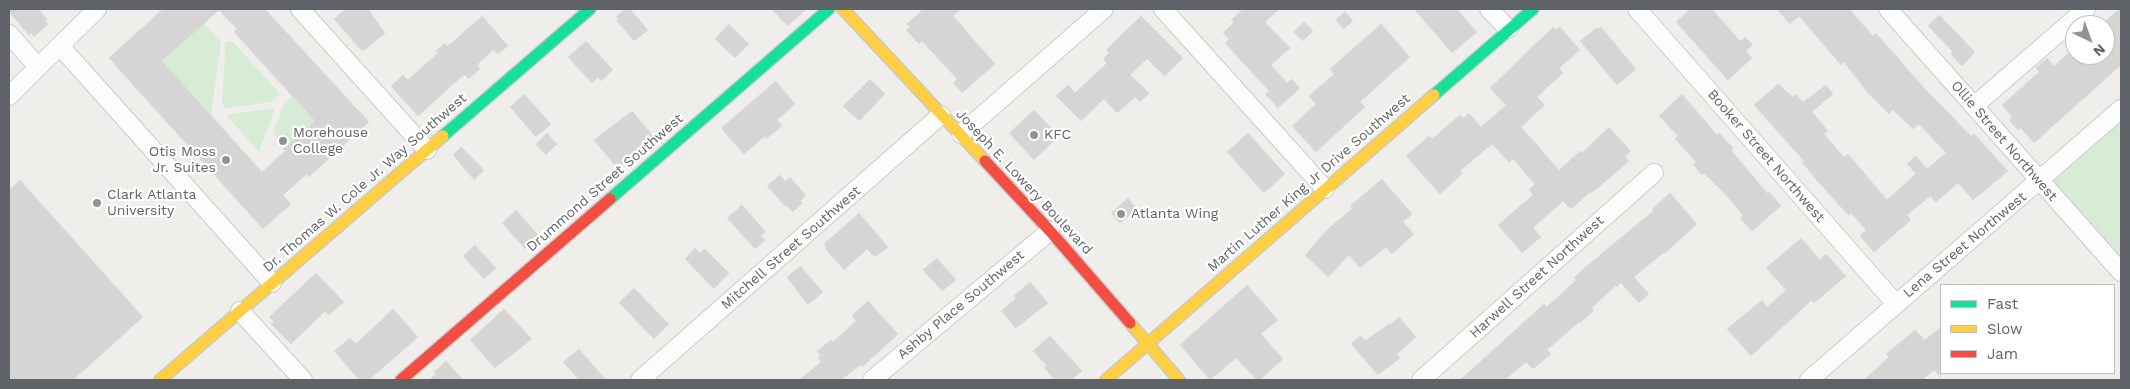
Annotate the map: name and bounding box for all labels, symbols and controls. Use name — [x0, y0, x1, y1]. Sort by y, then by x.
north arrow — [2065, 15, 2115, 65]
text: N — [2090, 41, 2109, 60]
street label: Ollie Street Northwest — [1947, 78, 2061, 204]
street label: Booker Street Northwest — [1704, 86, 1828, 226]
street label: Dr. Thomas W. Cole Jr. Way Southwest — [260, 90, 470, 276]
street label: Martin Luther King Jr Drive Southwest — [1204, 90, 1414, 276]
street label: Joseph E. Lowery Boulevard — [952, 106, 1096, 258]
street label: Drummond Street Southwest — [523, 110, 687, 256]
place label: Morehouse College — [293, 125, 368, 158]
place label: KFC — [1044, 127, 1071, 143]
marker: KFC — [1028, 129, 1040, 141]
marker: Morehouse College — [277, 135, 289, 147]
place label: Otis Moss Jr. Suites — [149, 144, 216, 176]
marker: Otis Moss Jr. Suites — [220, 154, 232, 166]
street label: Mitchell Street Southwest — [718, 183, 864, 313]
place label: Clark Atlanta University — [107, 187, 196, 220]
street label: Lena Street Northwest — [1900, 189, 2030, 301]
marker: Clark Atlanta University — [91, 197, 103, 209]
place label: Atlanta Wing — [1131, 206, 1218, 222]
marker: Atlanta Wing — [1115, 208, 1127, 220]
street label: Harwell Street Northwest — [1466, 212, 1608, 342]
street label: Ashby Place Southwest — [894, 247, 1028, 363]
legend — [1940, 284, 2115, 374]
text: Fast — [1987, 295, 2018, 313]
text: Slow — [1987, 320, 2023, 338]
text: Jam — [1987, 345, 2018, 363]

